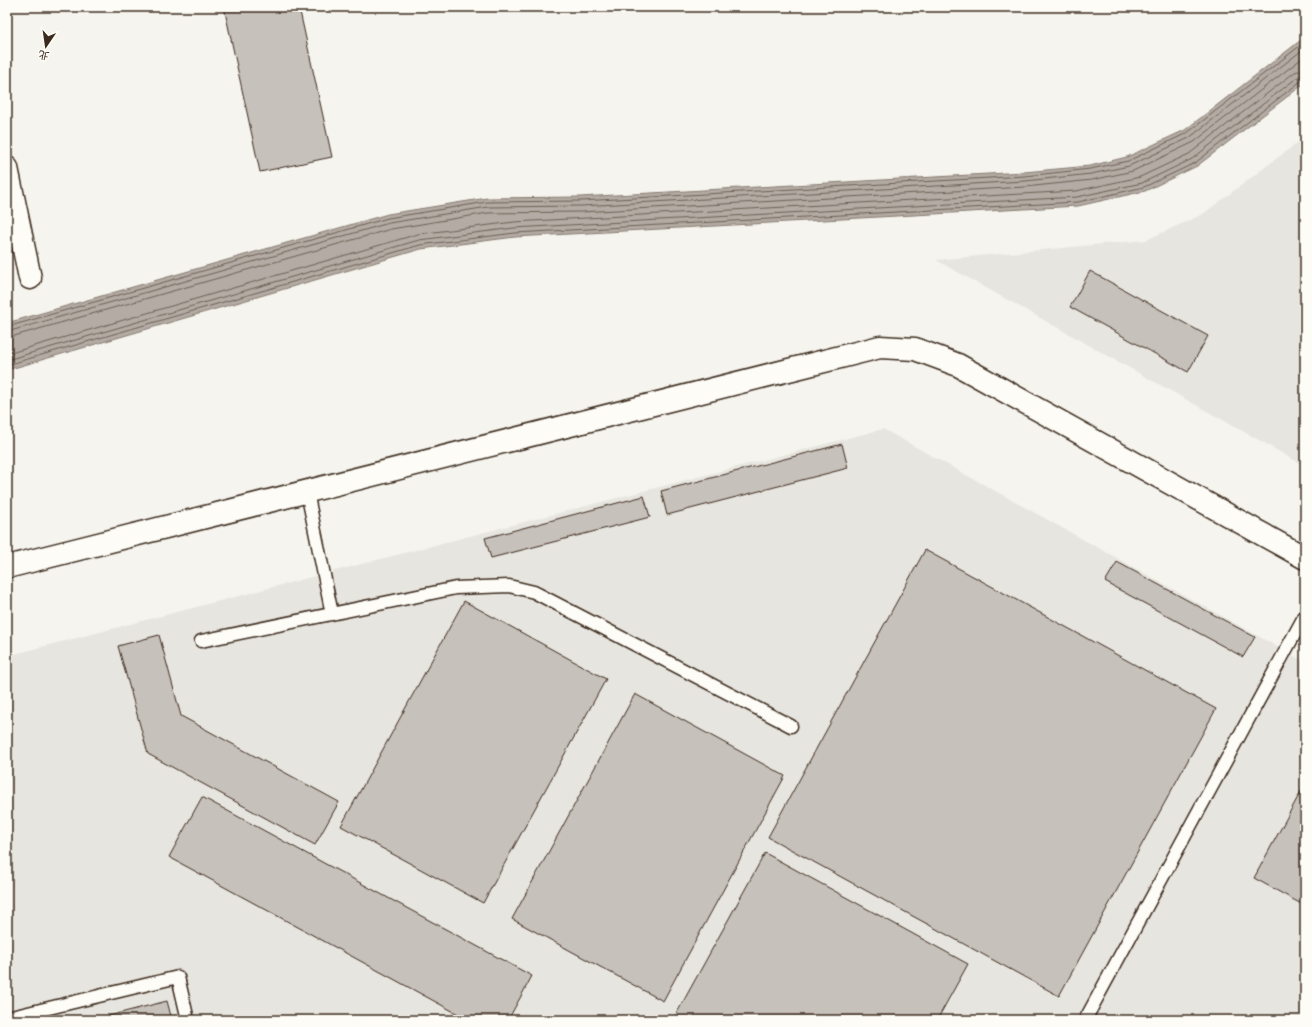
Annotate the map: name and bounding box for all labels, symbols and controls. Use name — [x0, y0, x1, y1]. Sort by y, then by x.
north arrow — [26, 26, 66, 66]
text: 北 — [37, 48, 51, 63]

